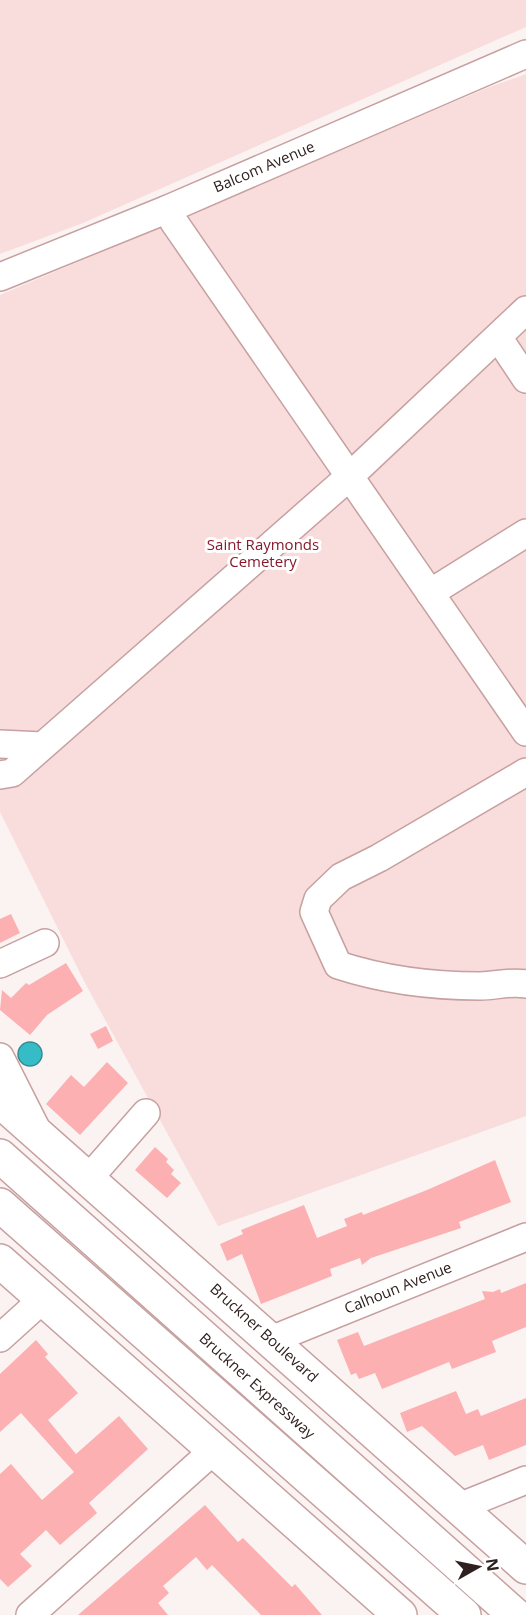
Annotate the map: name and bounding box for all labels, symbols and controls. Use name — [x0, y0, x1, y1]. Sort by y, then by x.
street label: Balcom Avenue — [210, 136, 317, 196]
park label: Saint Raymonds Cemetery — [207, 534, 319, 571]
street label: Calhoun Avenue — [341, 1256, 454, 1318]
street label: Bruckner Boulevard — [206, 1278, 323, 1386]
street label: Bruckner Expressway — [195, 1328, 320, 1443]
north arrow — [448, 1537, 508, 1597]
text: N — [481, 1557, 505, 1573]

